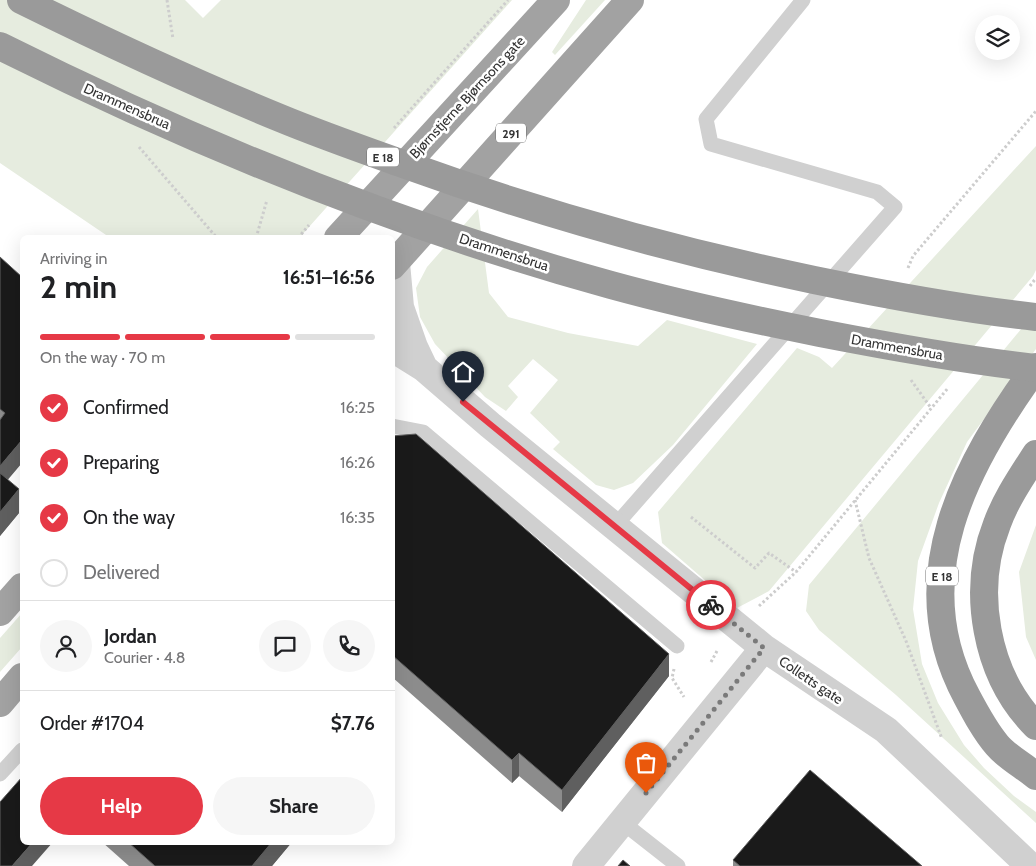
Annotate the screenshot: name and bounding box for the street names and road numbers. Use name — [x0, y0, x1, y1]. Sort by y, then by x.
street label: Bjørnstjerne Bjørnsons gate — [405, 32, 529, 162]
street label: Drammensbrua — [81, 79, 173, 133]
road number: 291 — [496, 124, 526, 142]
road number: E 18 — [367, 148, 399, 166]
street label: Drammensbrua — [457, 229, 551, 275]
street label: Drammensbrua — [850, 330, 944, 364]
road number: E 18 — [926, 566, 958, 586]
street label: Colletts gate — [775, 652, 847, 708]

